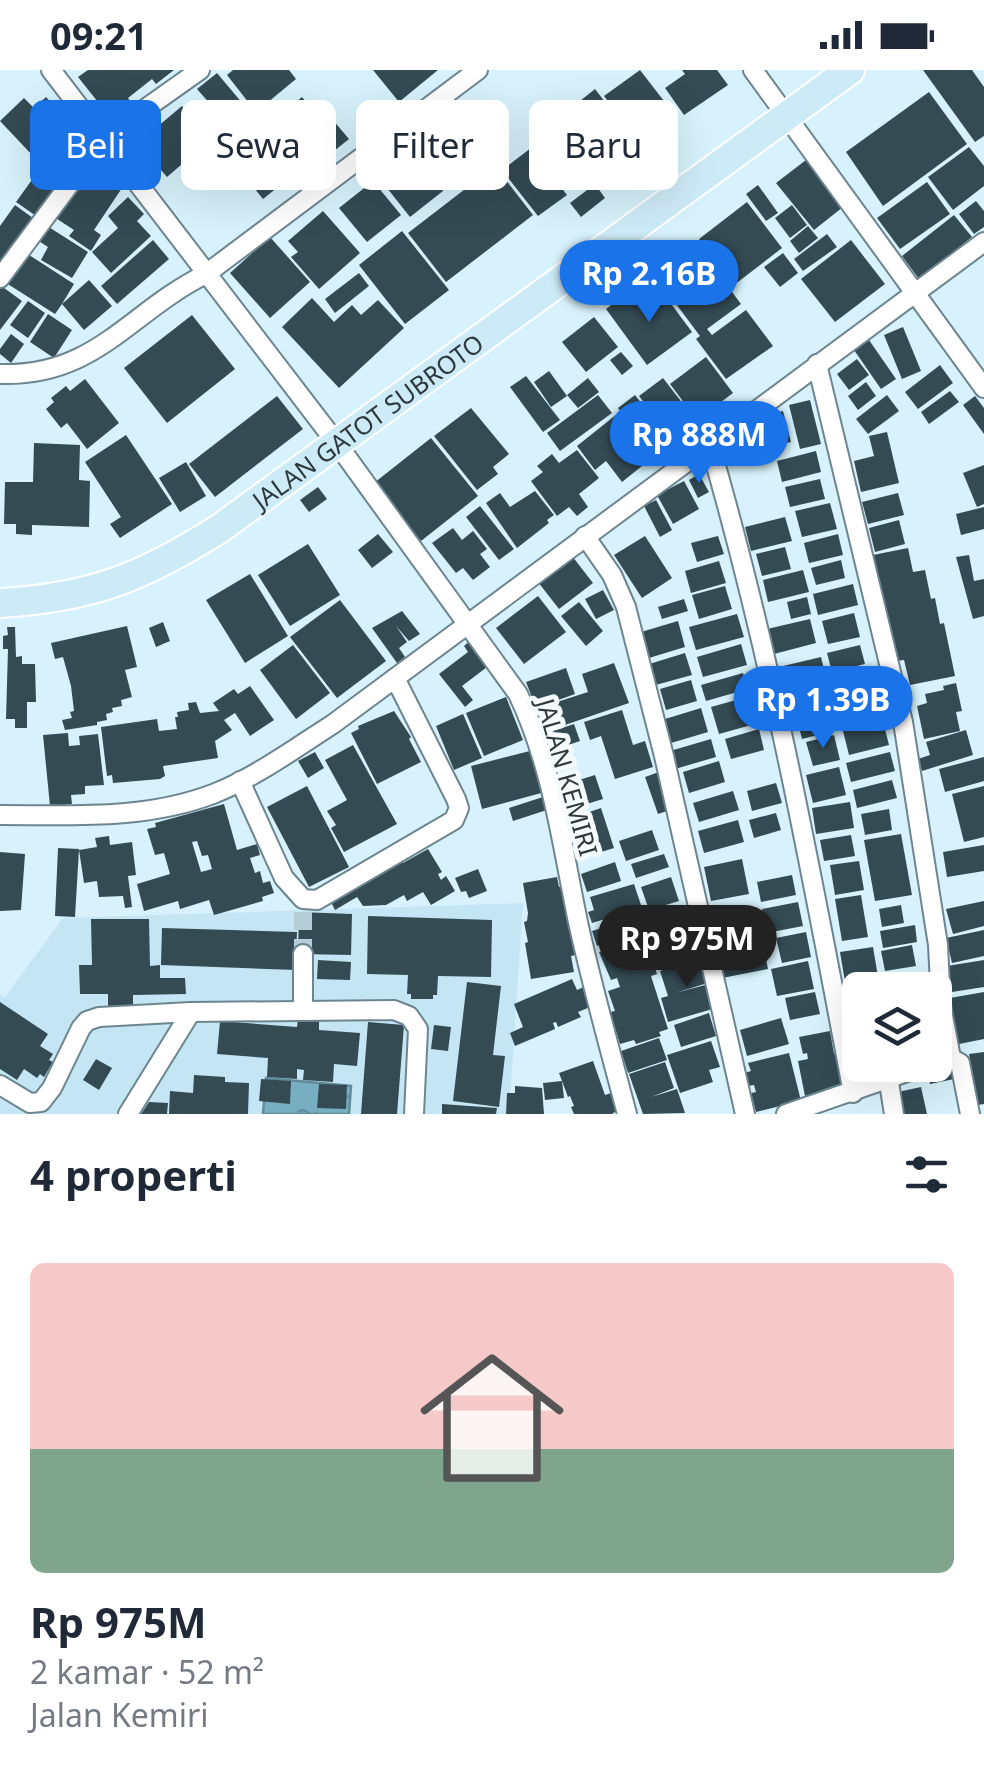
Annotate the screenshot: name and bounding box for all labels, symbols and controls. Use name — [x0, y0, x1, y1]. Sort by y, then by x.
text: 09:21 — [50, 9, 148, 61]
chip: Beli — [30, 100, 161, 190]
chip: Sewa — [181, 100, 336, 190]
chip: Filter — [356, 100, 509, 190]
chip: Baru — [529, 100, 678, 190]
pin: Rp 2.16B — [546, 240, 752, 325]
text: Rp 2.16B — [582, 251, 716, 294]
street label: JALAN GATOT SUBROTO — [244, 325, 490, 518]
pin: Rp 888M — [607, 401, 791, 486]
text: Rp 888M — [632, 412, 766, 455]
pin: Rp 1.39B — [720, 666, 926, 751]
text: Rp 1.39B — [756, 677, 890, 720]
street label: JALAN KEMIRI — [529, 693, 607, 860]
pin: Rp 975M — [595, 905, 779, 990]
text: Rp 975M — [620, 916, 754, 959]
map controls — [842, 972, 952, 1082]
button: layers — [842, 972, 952, 1082]
text: 4 properti — [30, 1146, 237, 1203]
icon: filters — [899, 1147, 954, 1202]
icon: home — [402, 1328, 582, 1508]
text: Rp 975M — [30, 1593, 207, 1650]
text: 2 kamar · 52 m² — [30, 1650, 264, 1693]
text: Jalan Kemiri — [30, 1693, 209, 1736]

